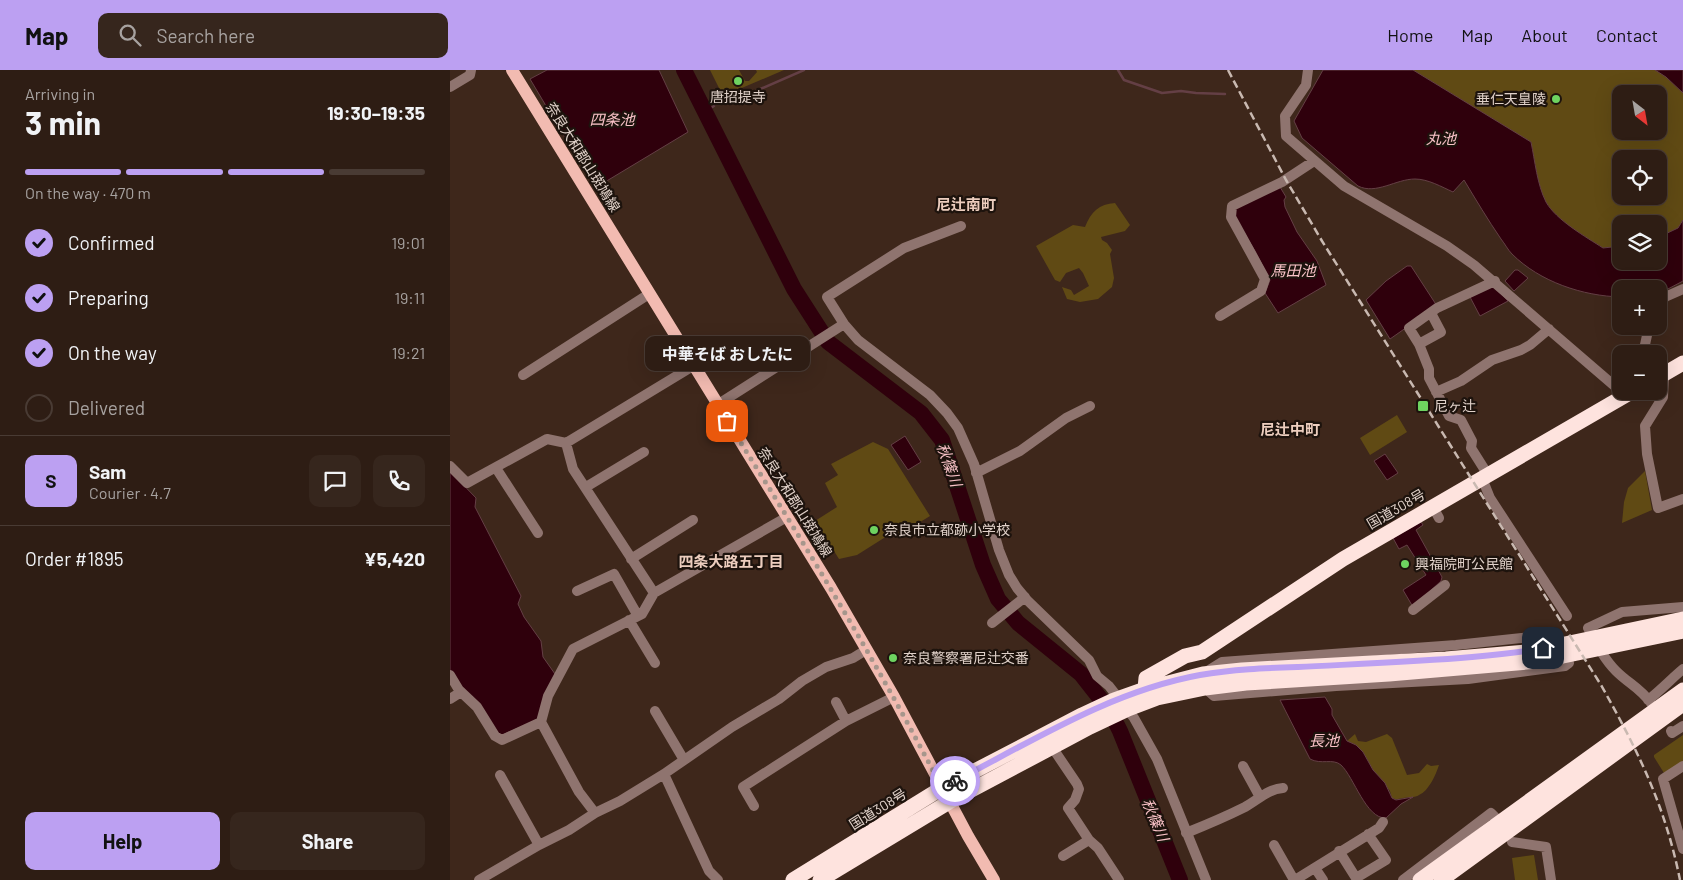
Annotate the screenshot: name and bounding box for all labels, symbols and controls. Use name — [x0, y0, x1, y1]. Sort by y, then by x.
search box — [98, 13, 448, 58]
text: Map — [25, 21, 68, 50]
icon: search — [116, 21, 144, 49]
text: Search here — [156, 24, 255, 47]
text: Home — [1387, 24, 1433, 46]
text: Map — [1461, 24, 1493, 46]
text: About — [1521, 24, 1568, 46]
text: Contact — [1596, 24, 1658, 46]
marker: 唐招提寺 — [732, 75, 744, 87]
text: Arriving in — [25, 84, 95, 103]
north arrow — [1612, 85, 1668, 140]
map controls — [1612, 85, 1667, 400]
place label: 唐招提寺 — [710, 88, 766, 105]
place label: 垂仁天皇陵 — [1476, 90, 1546, 107]
marker: 垂仁天皇陵 — [1550, 93, 1562, 105]
street label: 奈良大和郡山斑鳩線 — [543, 99, 624, 215]
text: 19:30–19:35 — [327, 101, 425, 124]
text: 3 min — [25, 103, 101, 141]
water label: 四条池 — [589, 110, 636, 128]
water label: 丸池 — [1426, 129, 1458, 147]
button: locate — [1612, 150, 1667, 205]
text: On the way · 470 m — [25, 183, 151, 202]
district label: 尼辻南町 — [936, 195, 996, 213]
button: layers — [1612, 215, 1667, 270]
icon: check — [25, 229, 53, 257]
text: Confirmed — [68, 231, 155, 254]
text: 19:01 — [391, 233, 425, 252]
water label: 馬田池 — [1270, 261, 1317, 279]
button: + — [1612, 280, 1667, 335]
icon: check — [25, 284, 53, 312]
text: Preparing — [68, 286, 149, 309]
text: 19:11 — [394, 288, 425, 307]
callout: 中華そば おしたに — [644, 336, 810, 371]
icon: check — [25, 339, 53, 367]
text: On the way — [68, 341, 157, 364]
text: 19:21 — [392, 343, 425, 362]
text: 中華そば おしたに — [662, 344, 793, 363]
button: − — [1612, 345, 1667, 400]
text: Delivered — [68, 396, 145, 419]
place label: 尼ヶ辻 — [1434, 397, 1476, 414]
marker: 尼ヶ辻 — [1416, 399, 1430, 413]
pin — [706, 400, 748, 442]
icon: bag — [713, 407, 741, 435]
district label: 尼辻中町 — [1260, 420, 1320, 438]
water label: 秋篠川 — [934, 440, 967, 491]
street label: 奈良大和郡山斑鳩線 — [755, 444, 836, 560]
button: chat — [309, 455, 361, 507]
button: phone — [373, 455, 425, 507]
text: Sam — [89, 460, 126, 483]
text: S — [45, 469, 57, 492]
text: Courier · 4.7 — [89, 483, 171, 502]
street label: 国道308号 — [1364, 485, 1428, 532]
place label: 奈良市立都跡小学校 — [884, 521, 1010, 538]
marker: 奈良市立都跡小学校 — [868, 524, 880, 536]
text: Order #1895 — [25, 547, 124, 570]
text: ¥5,420 — [364, 547, 425, 570]
district label: 四条大路五丁目 — [678, 552, 784, 570]
place label: 興福院町公民館 — [1415, 555, 1513, 572]
marker: 興福院町公民館 — [1399, 558, 1411, 570]
pin — [1522, 627, 1564, 669]
icon: home — [1529, 634, 1557, 662]
place label: 奈良警察署尼辻交番 — [903, 649, 1029, 666]
marker: 奈良警察署尼辻交番 — [887, 652, 899, 664]
water label: 長池 — [1309, 731, 1341, 749]
courier — [930, 756, 980, 806]
icon: bike — [941, 767, 969, 795]
street label: 国道308号 — [846, 784, 910, 833]
water label: 秋篠川 — [1139, 795, 1174, 846]
button: Help — [25, 812, 220, 870]
button: Share — [230, 812, 425, 870]

